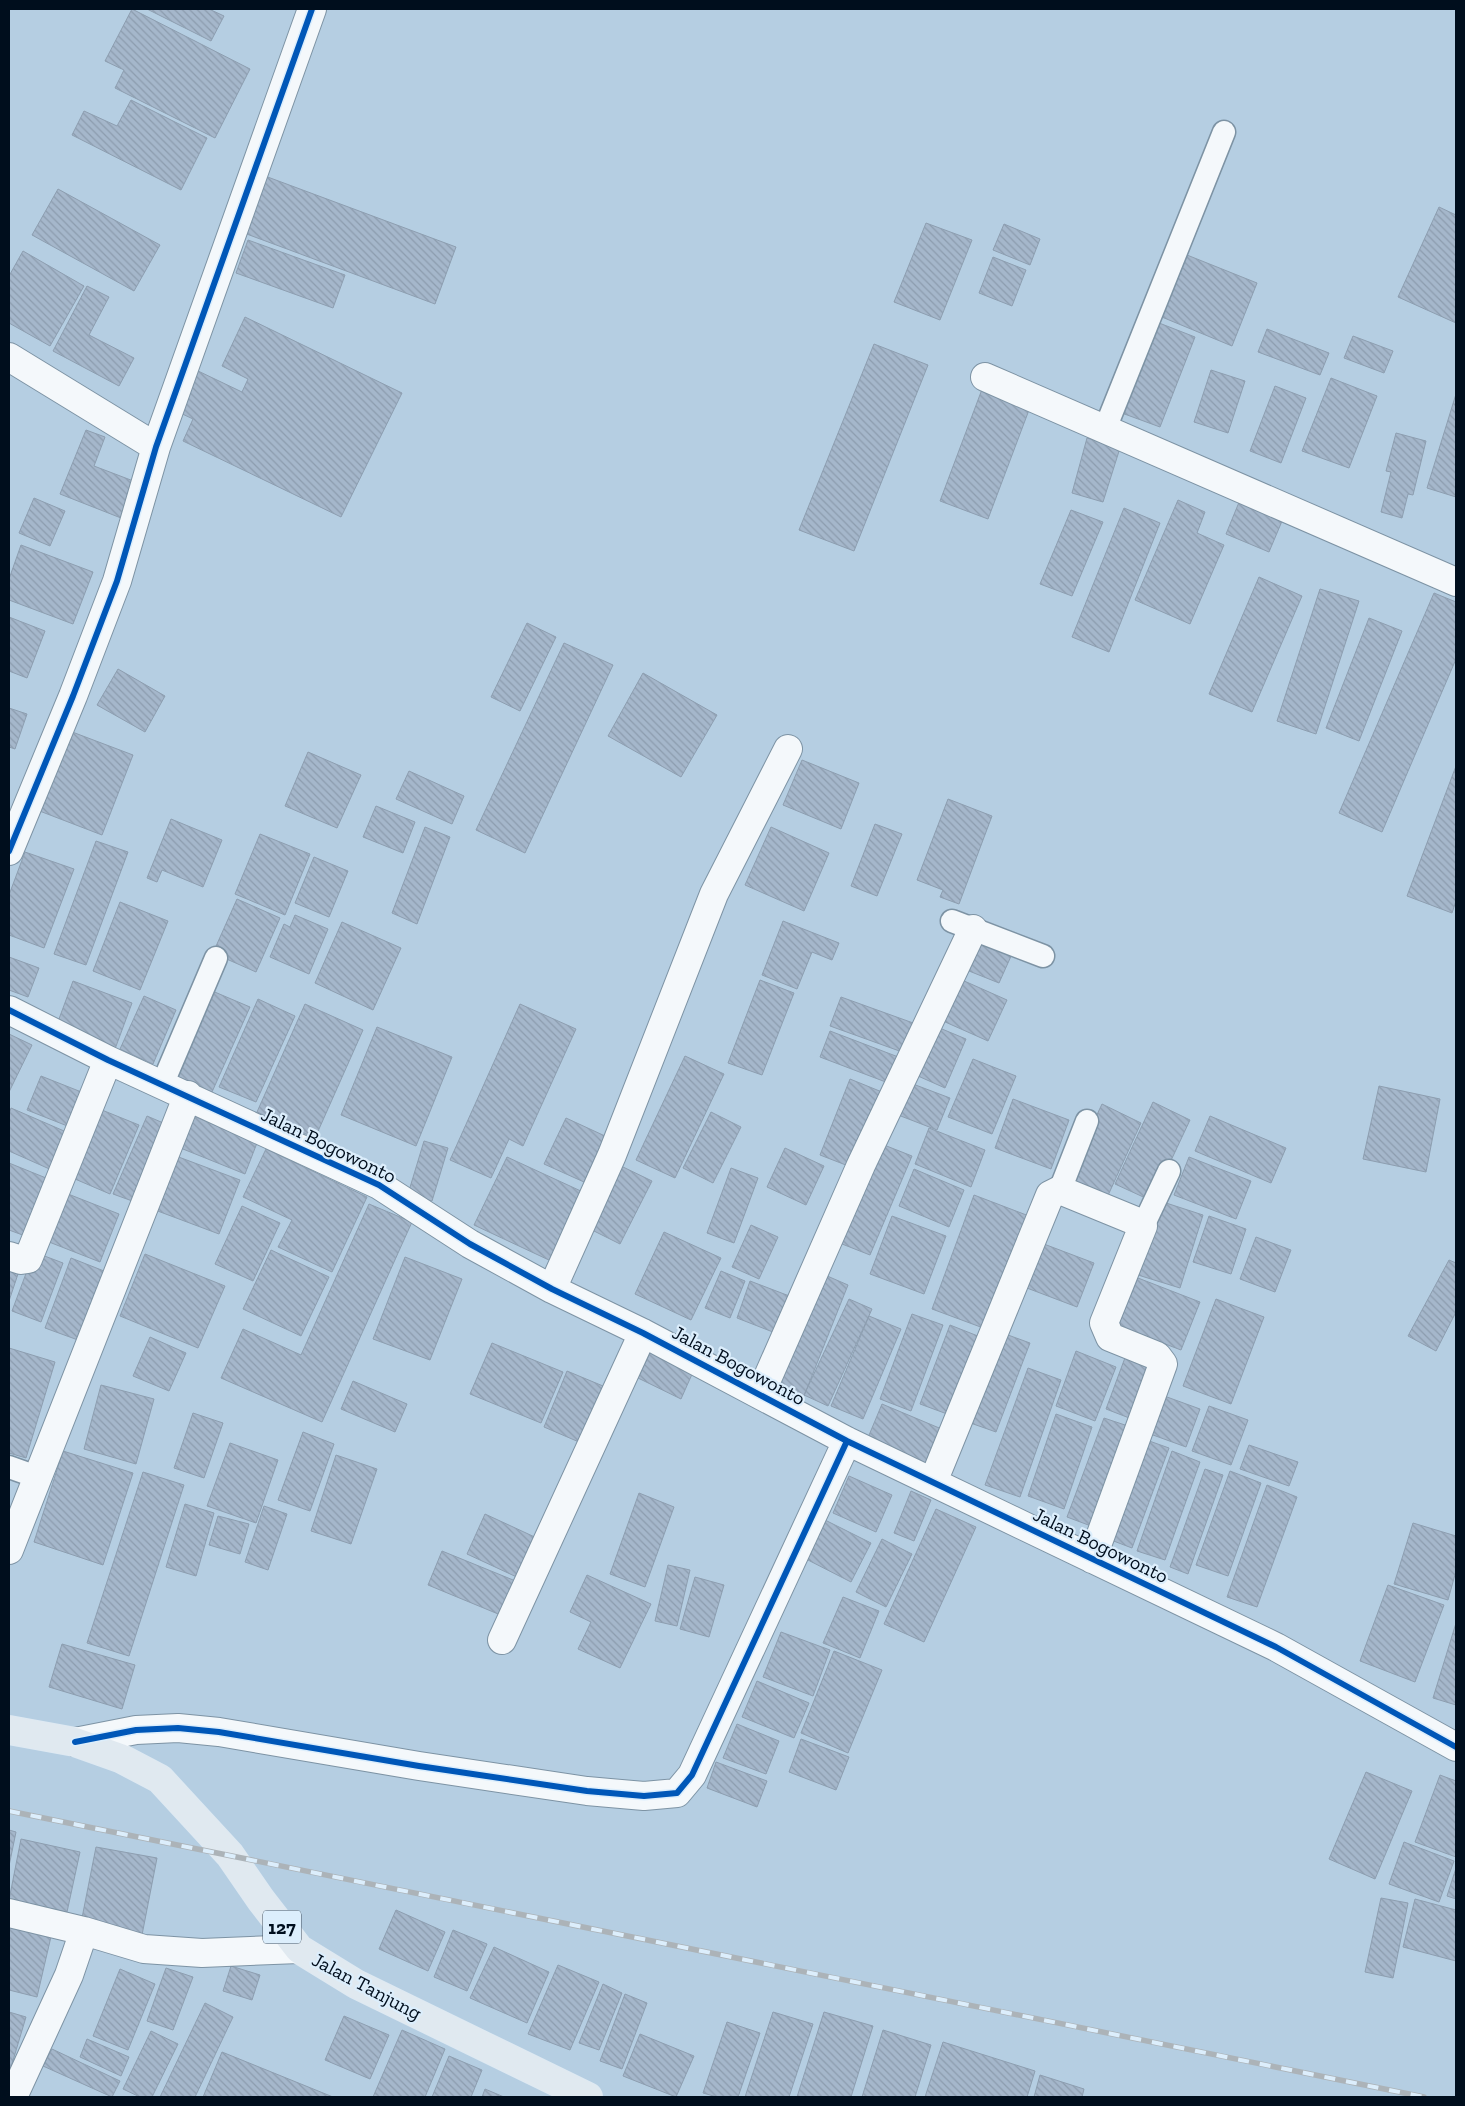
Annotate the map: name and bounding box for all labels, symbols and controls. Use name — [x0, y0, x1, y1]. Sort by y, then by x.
street label: Jalan Bogowonto — [258, 1102, 400, 1188]
street label: Jalan Bogowonto — [668, 1320, 810, 1410]
street label: Jalan Bogowonto — [1030, 1502, 1172, 1588]
road number: 127 — [263, 1910, 301, 1944]
street label: Jalan Tanjung — [308, 1947, 426, 2025]

